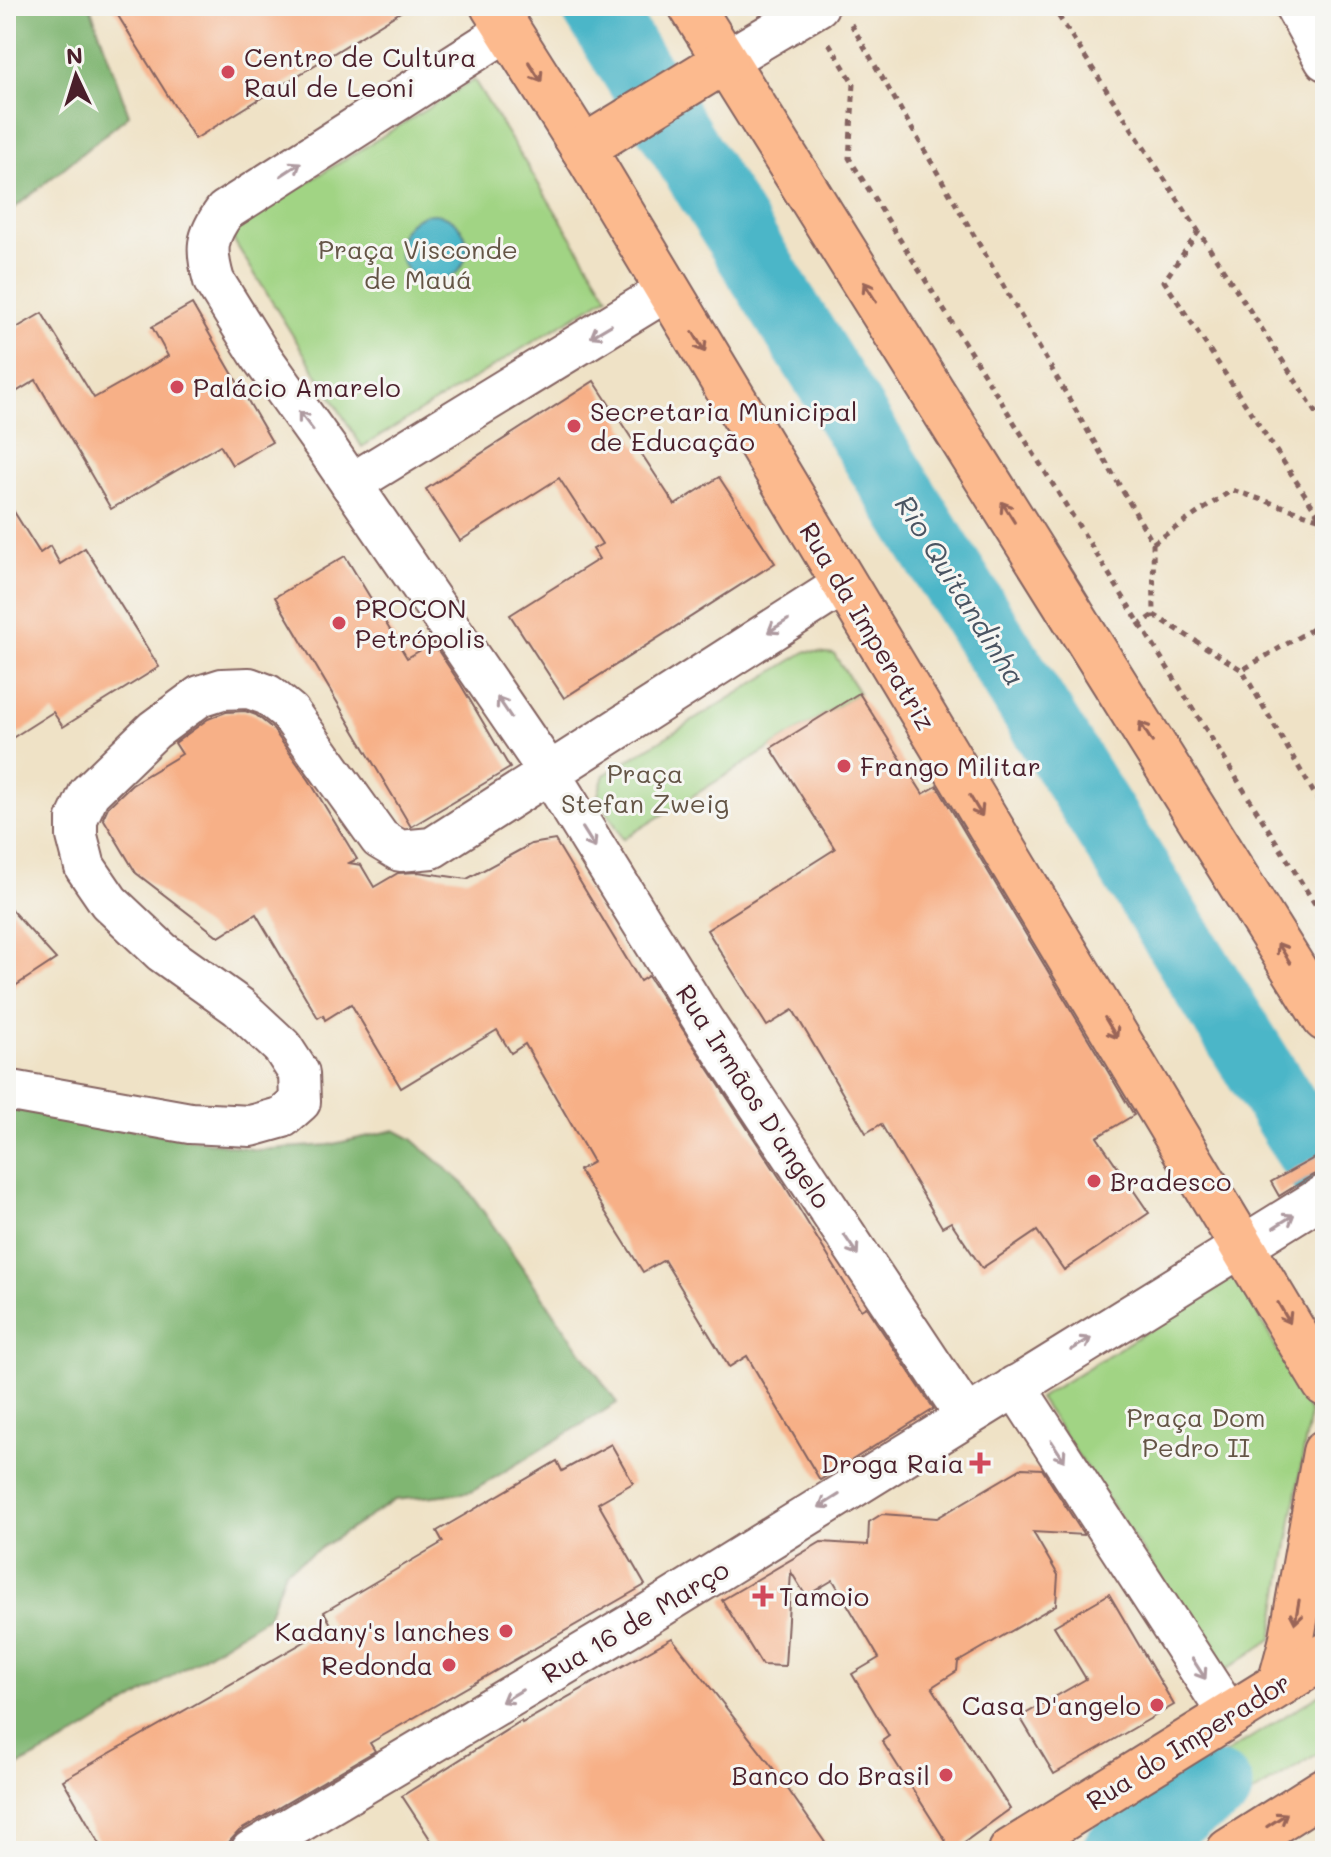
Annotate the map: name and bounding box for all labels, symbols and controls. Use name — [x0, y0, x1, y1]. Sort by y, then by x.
north arrow — [36, 36, 116, 116]
place label: Centro de Cultura Raul de Leoni — [244, 40, 476, 104]
text: N — [65, 41, 84, 71]
one-way arrow — [527, 60, 543, 83]
marker: Centro de Cultura Raul de Leoni — [219, 63, 237, 81]
one-way arrow — [279, 160, 302, 176]
park label: Praça Visconde de Mauá — [318, 232, 518, 296]
one-way arrow — [861, 281, 877, 304]
one-way arrow — [590, 323, 613, 339]
one-way arrow — [691, 330, 707, 353]
place label: Palácio Amarelo — [193, 370, 401, 404]
marker: Palácio Amarelo — [168, 378, 186, 396]
place label: Secretaria Municipal de Educação — [590, 394, 858, 458]
one-way arrow — [297, 410, 314, 432]
marker: Secretaria Municipal de Educação — [565, 417, 583, 435]
water label: Rio Quitandinha — [888, 488, 1034, 692]
one-way arrow — [999, 501, 1015, 524]
street label: Rua da Imperatriz — [792, 516, 944, 736]
place label: PROCON Petrópolis — [355, 591, 485, 655]
marker: PROCON Petrópolis — [330, 614, 348, 632]
one-way arrow — [767, 618, 790, 634]
one-way arrow — [496, 697, 512, 719]
one-way arrow — [1137, 722, 1154, 744]
place label: Frango Militar — [860, 749, 1041, 783]
park label: Praça Stefan Zweig — [561, 756, 729, 820]
marker: Frango Militar — [835, 757, 853, 775]
one-way arrow — [968, 794, 984, 817]
one-way arrow — [581, 826, 598, 848]
one-way arrow — [1275, 942, 1291, 965]
street label: Rua Irmãos D'angelo — [669, 978, 839, 1214]
one-way arrow — [1103, 1016, 1119, 1039]
place label: Bradesco — [1110, 1164, 1231, 1198]
marker: Bradesco — [1085, 1172, 1103, 1190]
one-way arrow — [1272, 1212, 1295, 1228]
one-way arrow — [843, 1233, 859, 1255]
one-way arrow — [1276, 1301, 1292, 1324]
one-way arrow — [1070, 1336, 1092, 1353]
park label: Praça Dom Pedro II — [1127, 1400, 1265, 1464]
one-way arrow — [1050, 1439, 1066, 1462]
place label: Droga Raia — [821, 1446, 964, 1480]
marker: Droga Raia — [971, 1454, 989, 1472]
one-way arrow — [818, 1494, 841, 1510]
street label: Rua 16 de Março — [535, 1552, 735, 1690]
place label: Tamoio — [779, 1579, 869, 1613]
marker: Tamoio — [754, 1587, 772, 1605]
one-way arrow — [1288, 1599, 1303, 1624]
place label: Kadany's lanches — [275, 1614, 490, 1648]
marker: Kadany's lanches — [497, 1622, 515, 1640]
place label: Redonda — [321, 1648, 433, 1682]
marker: Redonda — [440, 1656, 458, 1674]
one-way arrow — [1190, 1658, 1207, 1680]
street label: Rua do Imperador — [1080, 1665, 1296, 1817]
one-way arrow — [501, 1688, 524, 1704]
place label: Casa D'angelo — [962, 1688, 1141, 1722]
marker: Casa D'angelo — [1148, 1696, 1166, 1714]
place label: Banco do Brasil — [731, 1758, 930, 1792]
marker: Banco do Brasil — [937, 1766, 955, 1784]
one-way arrow — [1265, 1812, 1288, 1828]

